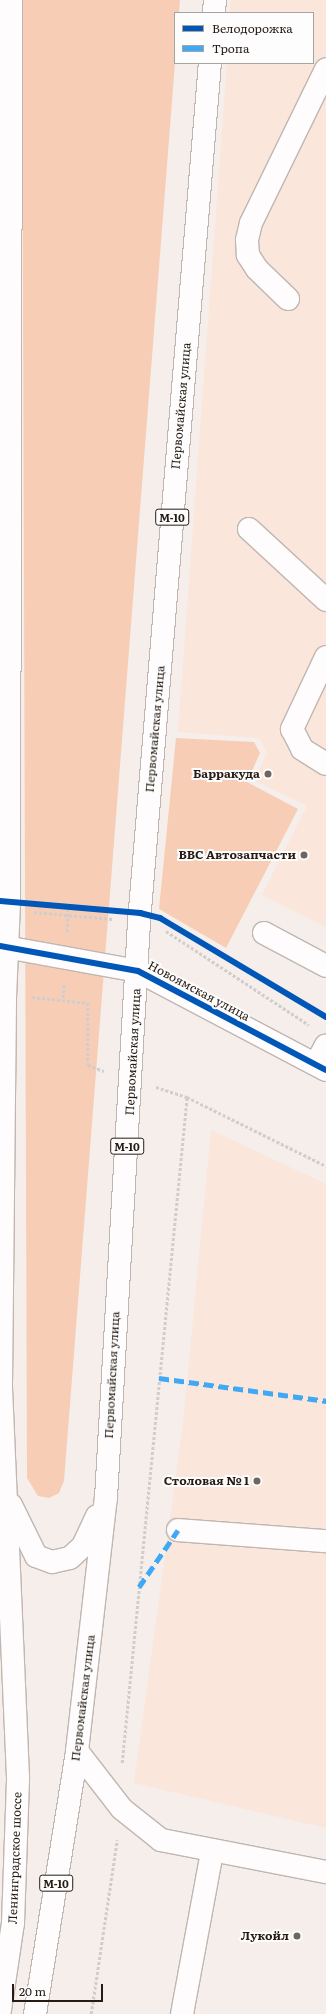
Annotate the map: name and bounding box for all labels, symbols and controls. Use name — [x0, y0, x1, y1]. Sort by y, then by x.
legend — [174, 12, 314, 64]
text: Велодорожка — [212, 19, 293, 37]
text: Тропа — [212, 39, 249, 57]
street label: Первомайская улица — [168, 342, 194, 470]
road number: М-10 — [155, 508, 189, 526]
street label: Первомайская улица — [142, 665, 168, 793]
place label: Барракуда — [193, 767, 260, 781]
marker: Барракуда — [263, 769, 273, 779]
place label: ВВС Автозапчасти — [179, 848, 296, 862]
marker: ВВС Автозапчасти — [299, 850, 309, 860]
street label: Новоямская улица — [146, 958, 252, 1024]
street label: Первомайская улица — [122, 988, 144, 1116]
road number: М-10 — [110, 1137, 144, 1155]
street label: Первомайская улица — [101, 1311, 123, 1439]
place label: Столовая № 1 — [164, 1474, 249, 1488]
marker: Столовая № 1 — [252, 1476, 262, 1486]
street label: Первомайская улица — [68, 1634, 98, 1762]
street label: Ленинградское шоссе — [5, 1792, 25, 1924]
road number: М-10 — [39, 1874, 73, 1892]
place label: Лукойл — [241, 1929, 289, 1943]
marker: Лукойл — [292, 1931, 302, 1941]
scale bar — [14, 1976, 105, 2002]
text: 20 m — [19, 1982, 46, 2000]

